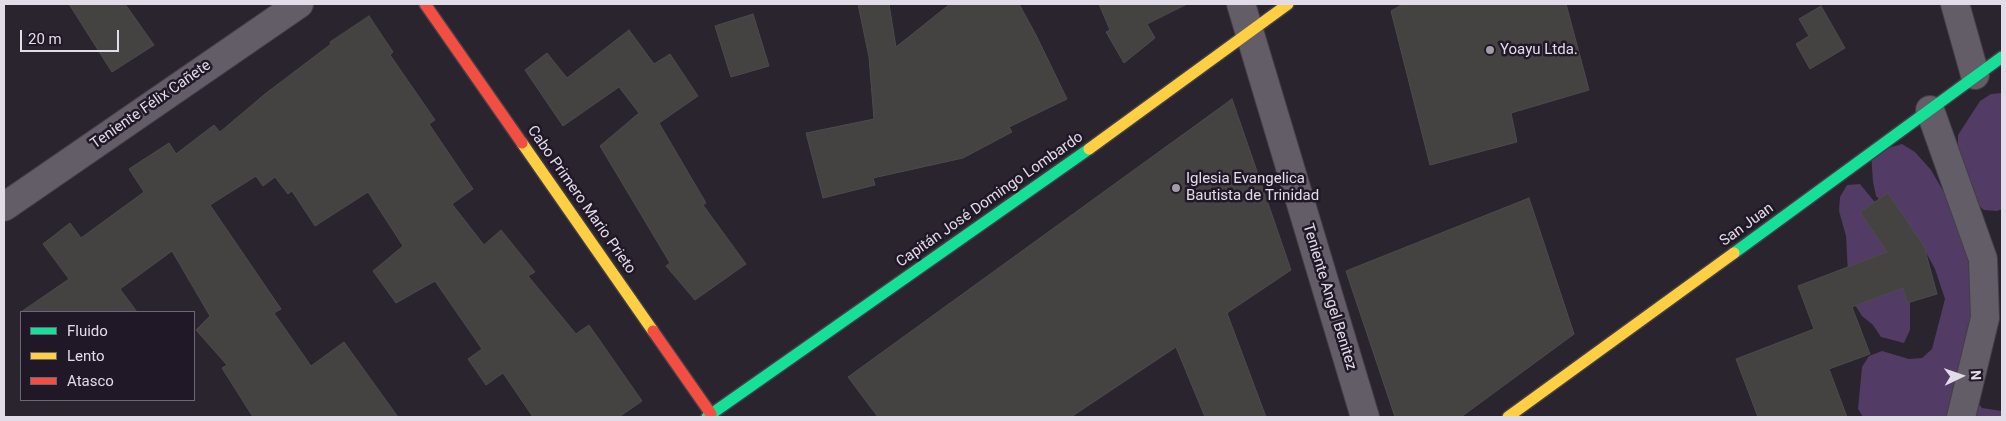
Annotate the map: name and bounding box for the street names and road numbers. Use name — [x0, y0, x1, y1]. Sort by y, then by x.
street label: Teniente Félix Cañete — [87, 57, 215, 153]
street label: Cabo Primero Mario Prieto — [523, 122, 639, 278]
street label: Capitán José Domingo Lombardo — [893, 128, 1087, 272]
street label: San Juan — [1717, 199, 1777, 251]
street label: Teniente Angel Benitez — [1298, 222, 1360, 372]

